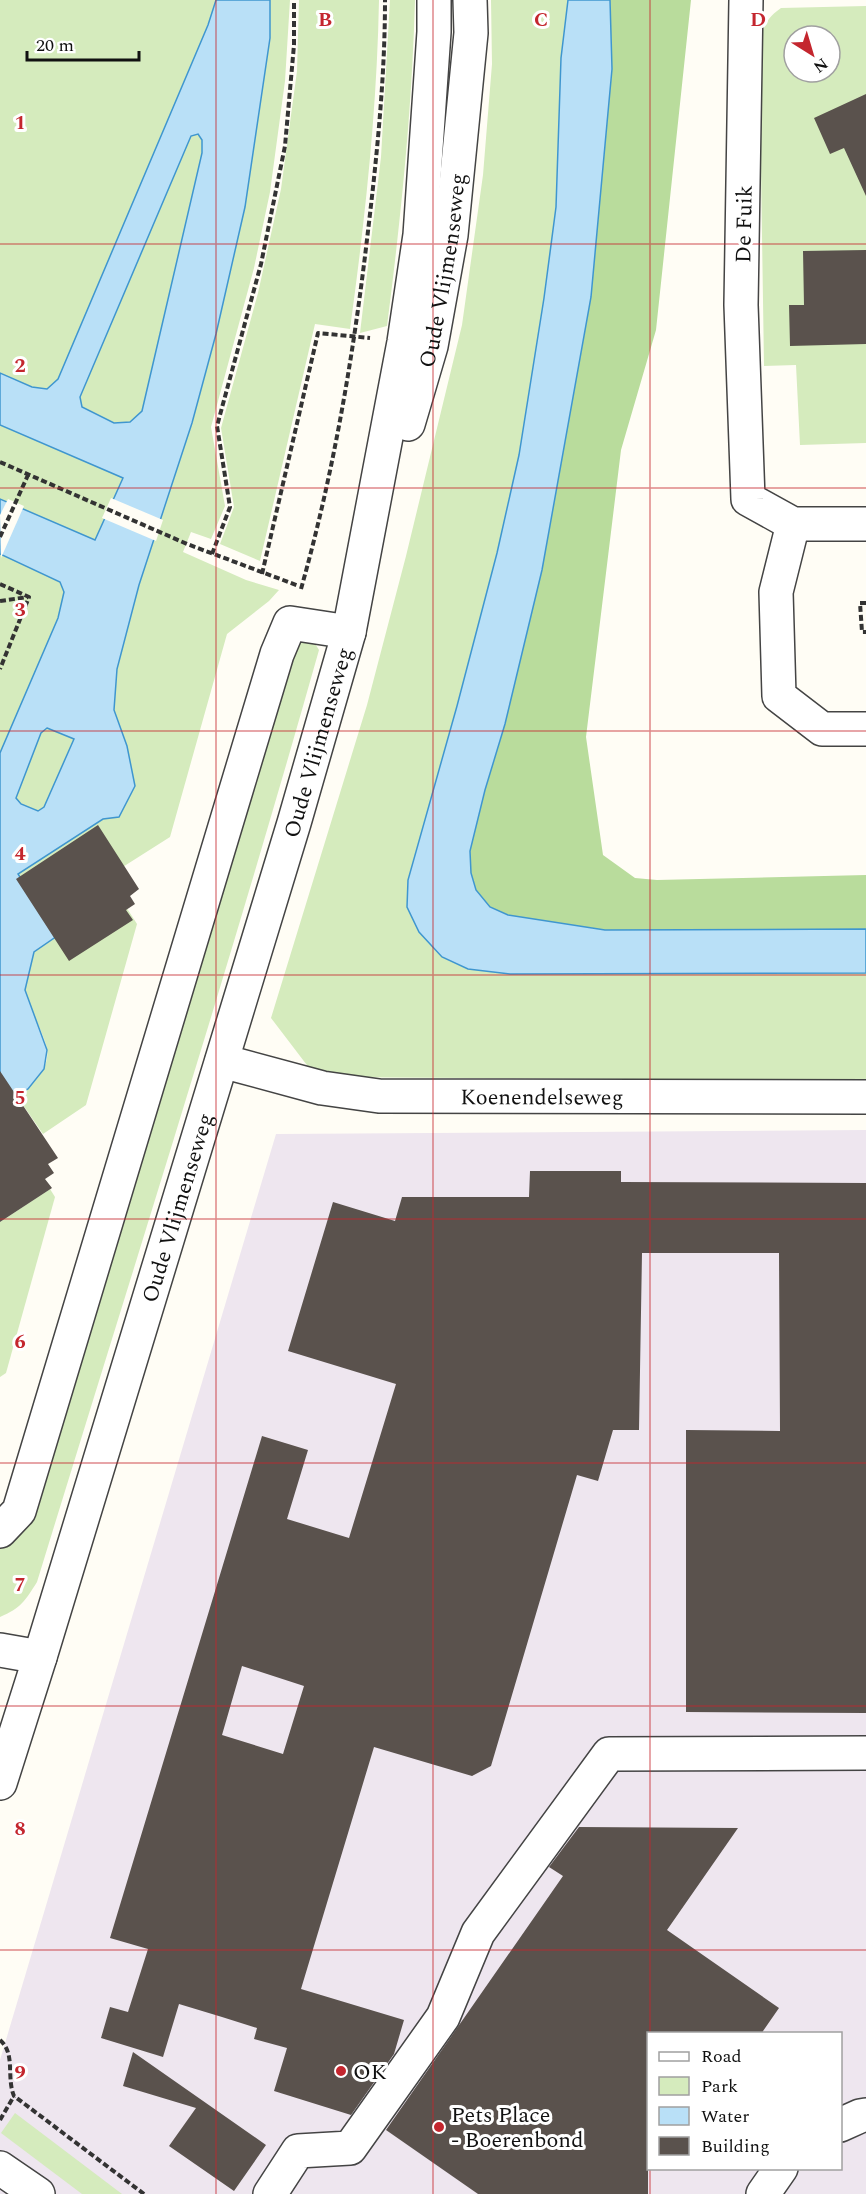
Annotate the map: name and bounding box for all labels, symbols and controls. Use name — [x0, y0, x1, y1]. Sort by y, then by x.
text: B — [318, 5, 332, 35]
text: C — [534, 5, 548, 35]
text: D — [750, 5, 766, 35]
scale bar — [27, 24, 140, 62]
north arrow — [782, 24, 842, 84]
text: 20 m — [36, 32, 74, 59]
text: N — [808, 52, 833, 79]
text: 1 — [14, 108, 26, 138]
street label: Oude Vlijmenseweg — [410, 171, 475, 372]
street label: De Fuik — [727, 185, 762, 263]
text: 2 — [14, 351, 26, 381]
text: 3 — [14, 595, 26, 625]
street label: Oude Vlijmenseweg — [275, 644, 362, 842]
text: 4 — [14, 839, 26, 869]
street label: Koenendelseweg — [460, 1081, 623, 1115]
text: 5 — [14, 1083, 26, 1113]
street label: Oude Vlijmenseweg — [134, 1109, 223, 1307]
text: 6 — [14, 1327, 26, 1357]
text: 7 — [14, 1570, 26, 1600]
text: 8 — [14, 1814, 26, 1844]
legend — [647, 2032, 842, 2170]
text: Road — [701, 2043, 742, 2070]
place label: OK — [353, 2056, 387, 2089]
text: 9 — [14, 2058, 26, 2088]
marker: OK — [334, 2064, 348, 2078]
text: Park — [701, 2073, 738, 2100]
place label: Pets Place - Boerenbond — [451, 2099, 583, 2157]
text: Water — [701, 2103, 749, 2130]
marker: Pets Place - Boerenbond — [432, 2120, 446, 2134]
text: Building — [701, 2133, 770, 2160]

